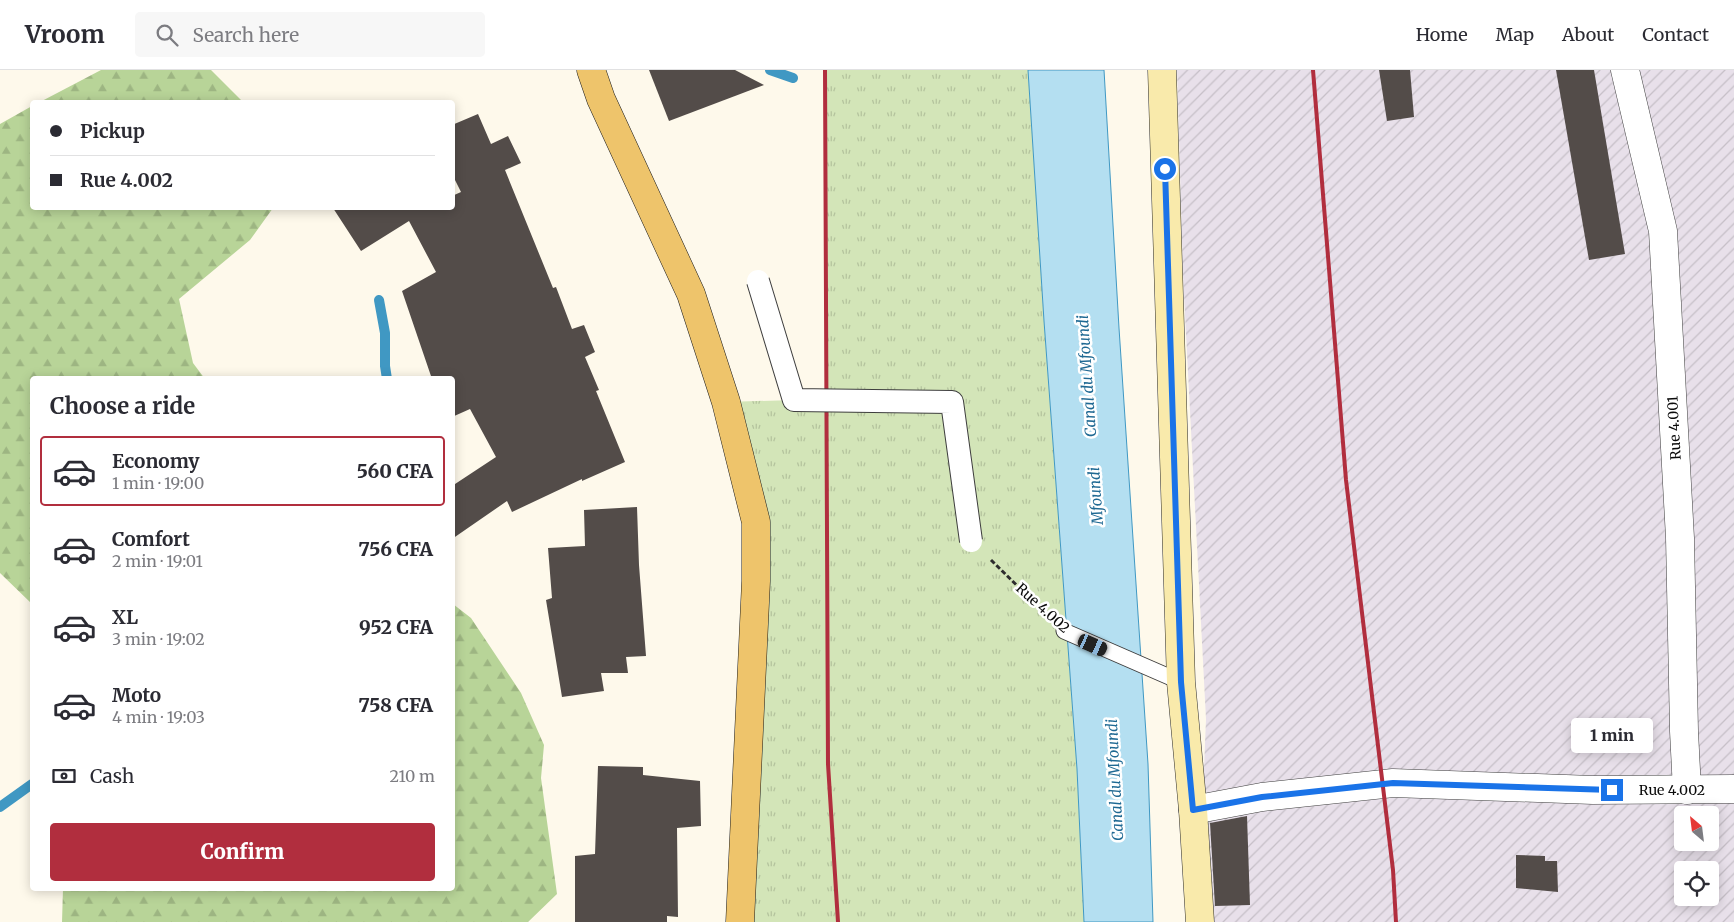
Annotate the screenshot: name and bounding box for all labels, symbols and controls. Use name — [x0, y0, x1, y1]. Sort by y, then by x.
search box — [135, 12, 485, 57]
text: Vroom — [25, 19, 105, 50]
icon: search — [153, 21, 181, 49]
text: Search here — [193, 23, 299, 47]
text: Home — [1416, 23, 1468, 46]
text: Map — [1496, 23, 1534, 46]
text: About — [1562, 23, 1614, 46]
text: Contact — [1642, 23, 1709, 46]
text: Pickup — [80, 119, 145, 143]
route start — [1154, 158, 1176, 180]
text: Rue 4.002 — [80, 168, 173, 192]
water label: Canal du Mfoundi — [1073, 314, 1100, 438]
text: Choose a ride — [50, 392, 195, 420]
street label: Rue 4.001 — [1663, 395, 1685, 461]
icon: car — [52, 449, 97, 494]
text: Economy — [112, 449, 200, 473]
text: 560 CFA — [357, 459, 433, 483]
water label: Mfoundi — [1084, 466, 1107, 527]
text: 1 min · 19:00 — [112, 473, 204, 493]
icon: car — [52, 527, 97, 572]
text: Comfort — [112, 527, 190, 551]
text: 756 CFA — [358, 537, 433, 561]
text: 2 min · 19:01 — [112, 551, 203, 571]
street label: Rue 4.002 — [1012, 579, 1074, 637]
icon: car — [52, 605, 97, 650]
text: XL — [112, 605, 138, 629]
text: 952 CFA — [359, 615, 433, 639]
text: 3 min · 19:02 — [112, 629, 205, 649]
car — [1076, 632, 1109, 658]
icon: car — [52, 683, 97, 728]
text: Moto — [112, 683, 161, 707]
text: 758 CFA — [358, 693, 433, 717]
text: 4 min · 19:03 — [112, 707, 205, 727]
water label: Canal du Mfoundi — [1102, 718, 1127, 842]
callout: 1 min — [1571, 718, 1653, 752]
text: 1 min — [1590, 725, 1634, 745]
icon: cash — [50, 762, 78, 790]
text: Cash — [90, 764, 134, 788]
text: 210 m — [390, 766, 435, 786]
route end — [1601, 779, 1623, 801]
street label: Rue 4.002 — [1639, 781, 1705, 799]
north arrow — [1674, 806, 1719, 851]
map controls — [1674, 806, 1719, 906]
button: Confirm — [50, 823, 435, 881]
button: locate — [1674, 861, 1719, 906]

